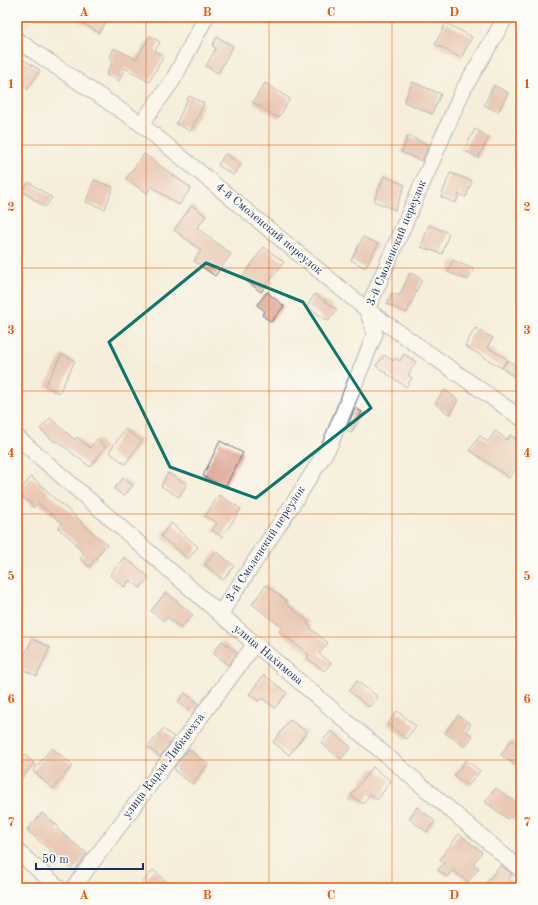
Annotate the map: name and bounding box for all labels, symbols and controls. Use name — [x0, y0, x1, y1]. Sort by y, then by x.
text: A — [79, 6, 89, 19]
text: B — [202, 6, 212, 19]
text: C — [327, 6, 335, 19]
text: D — [449, 6, 459, 19]
text: 1 — [7, 78, 15, 91]
text: 1 — [523, 78, 531, 91]
street label: 3-й Смоленский переулок — [365, 178, 429, 308]
street label: 4-й Смоленский переулок — [213, 181, 325, 277]
text: 2 — [7, 201, 15, 214]
text: 2 — [523, 201, 531, 214]
text: 3 — [7, 324, 15, 337]
text: 3 — [523, 324, 531, 337]
text: 4 — [7, 447, 15, 460]
text: 4 — [523, 447, 531, 460]
street label: 3-й Смоленский переулок — [224, 484, 308, 604]
text: 5 — [7, 570, 15, 583]
text: 5 — [523, 570, 531, 583]
street label: улица Нахимова — [231, 623, 305, 687]
text: 6 — [7, 693, 15, 706]
text: 6 — [523, 693, 531, 706]
street label: улица Карла Либкнехта — [121, 711, 207, 821]
text: 7 — [7, 816, 15, 829]
text: 7 — [523, 816, 531, 829]
scale bar — [36, 845, 143, 871]
text: 50 m — [42, 853, 69, 866]
text: A — [79, 889, 89, 902]
text: B — [202, 889, 212, 902]
text: C — [327, 889, 335, 902]
text: D — [449, 889, 459, 902]

